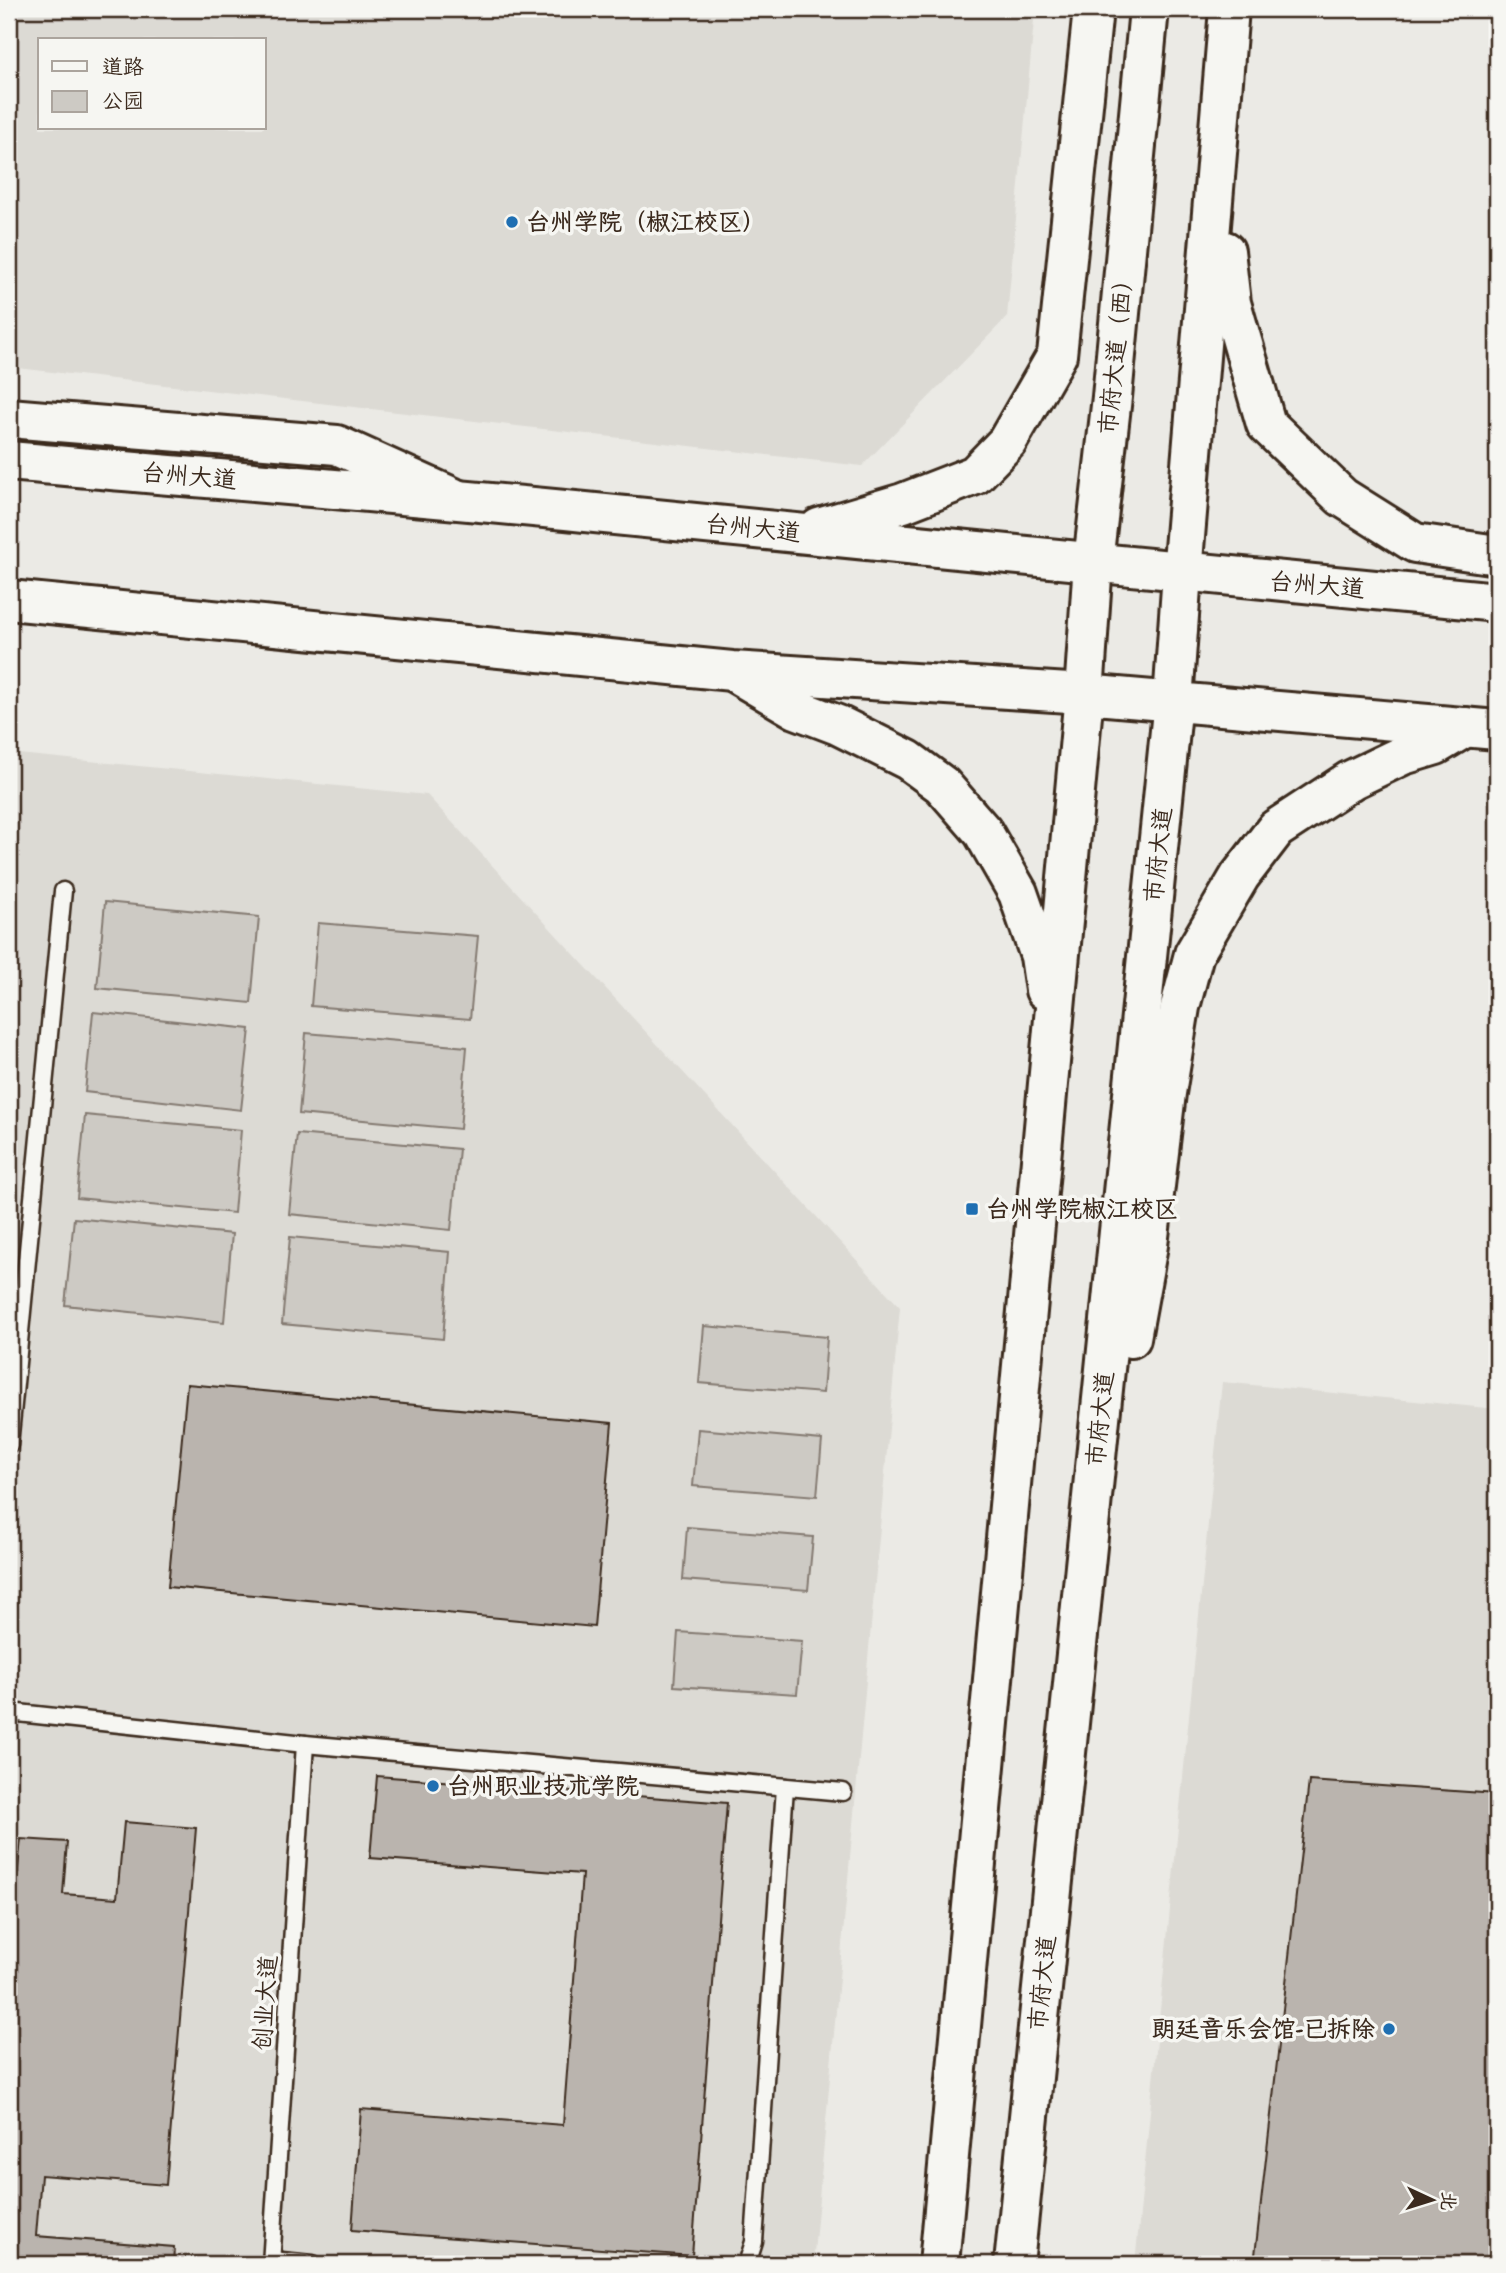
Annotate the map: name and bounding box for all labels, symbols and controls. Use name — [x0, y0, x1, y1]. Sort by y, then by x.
legend — [38, 38, 266, 130]
text: 道路 — [102, 53, 144, 82]
text: 公园 — [102, 87, 144, 116]
place label: 台州学院（椒江校区） — [526, 206, 766, 240]
marker: 台州学院（椒江校区） — [504, 214, 520, 230]
street label: 市府大道（西） — [1091, 266, 1143, 436]
street label: 台州大道 — [140, 456, 238, 498]
street label: 台州大道 — [703, 507, 802, 551]
street label: 台州大道 — [1268, 565, 1366, 607]
street label: 市府大道 — [1137, 806, 1181, 905]
place label: 台州学院椒江校区 — [986, 1193, 1178, 1227]
marker: 台州学院椒江校区 — [964, 1201, 980, 1217]
street label: 市府大道 — [1079, 1370, 1123, 1469]
place label: 台州职业技术学院 — [447, 1770, 639, 1804]
marker: 台州职业技术学院 — [425, 1778, 441, 1794]
street label: 市府大道 — [1021, 1934, 1065, 2033]
street label: 创业大道 — [246, 1954, 286, 2052]
place label: 朗廷音乐会馆-已拆除 — [1152, 2013, 1375, 2047]
marker: 朗廷音乐会馆-已拆除 — [1381, 2021, 1397, 2037]
north arrow — [1398, 2164, 1468, 2234]
text: 北 — [1433, 2191, 1462, 2212]

